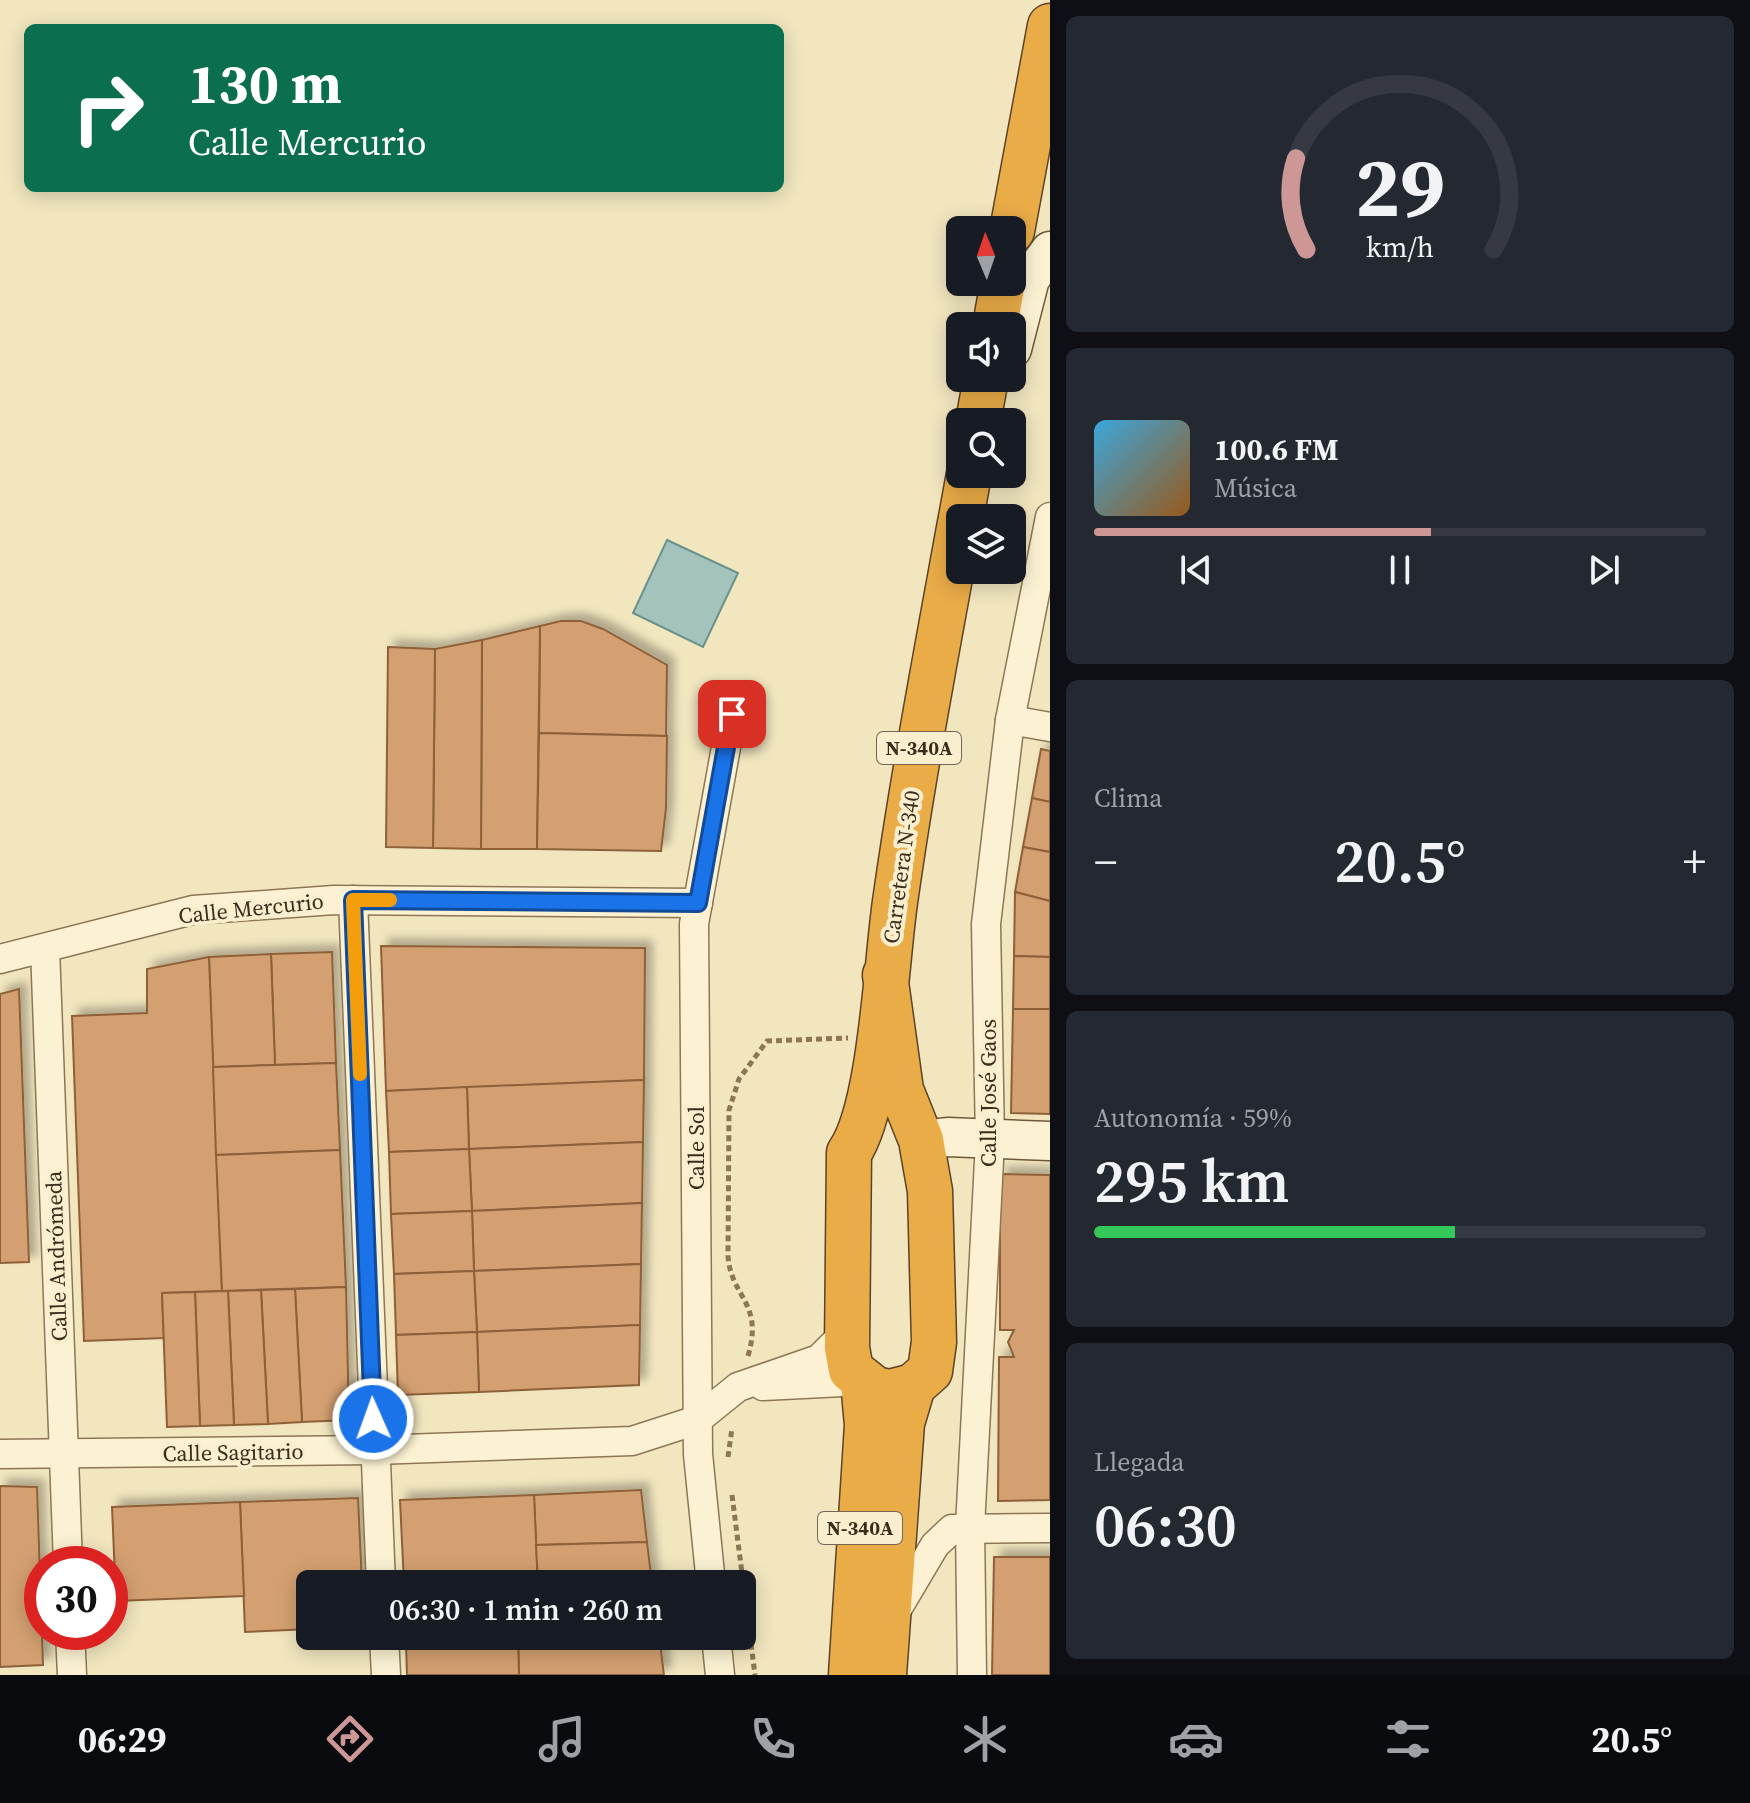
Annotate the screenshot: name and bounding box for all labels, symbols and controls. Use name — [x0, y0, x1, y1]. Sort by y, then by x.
text: 130 m — [188, 45, 342, 122]
icon: right — [56, 56, 160, 160]
text: Calle Mercurio — [188, 118, 427, 167]
text: 29 — [1355, 129, 1445, 243]
north arrow — [946, 216, 1026, 296]
map controls — [946, 216, 1026, 584]
text: km/h — [1366, 227, 1434, 267]
button: sound — [946, 312, 1026, 392]
button: search — [946, 408, 1026, 488]
text: 100.6 FM — [1214, 429, 1339, 470]
text: Música — [1214, 470, 1297, 506]
button: layers — [946, 504, 1026, 584]
icon: previous — [1174, 548, 1218, 592]
icon: pause — [1378, 548, 1422, 592]
icon: next — [1582, 548, 1626, 592]
pin — [698, 680, 766, 748]
icon: arrive — [710, 692, 754, 736]
road number: N-340A — [877, 732, 961, 764]
text: Clima — [1094, 780, 1163, 816]
street label: Carretera N-340 — [875, 788, 927, 946]
text: 20.5° — [1334, 820, 1466, 902]
text: − — [1094, 831, 1117, 892]
text: + — [1683, 831, 1706, 892]
street label: Calle Mercurio — [177, 885, 325, 931]
street label: Calle José Gaos — [973, 1019, 1003, 1167]
text: Autonomía · 59% — [1094, 1100, 1292, 1136]
street label: Calle Sol — [681, 1106, 711, 1190]
text: 295 km — [1094, 1140, 1290, 1222]
street label: Calle Andrómeda — [38, 1169, 74, 1342]
position arrow — [331, 1377, 415, 1461]
street label: Calle Sagitario — [162, 1436, 304, 1468]
text: Llegada — [1094, 1444, 1184, 1480]
text: 06:30 — [1094, 1484, 1237, 1566]
road number: N-340A — [818, 1512, 902, 1544]
speed limit sign: 30 — [24, 1546, 128, 1650]
text: 06:30 · 1 min · 260 m — [389, 1589, 663, 1630]
icon: directions — [322, 1711, 378, 1767]
icon: music — [534, 1711, 590, 1767]
icon: phone — [745, 1711, 801, 1767]
icon: climate — [957, 1711, 1013, 1767]
icon: car — [1168, 1711, 1224, 1767]
icon: filters — [1380, 1711, 1436, 1767]
text: 06:29 — [78, 1715, 167, 1764]
text: 20.5° — [1591, 1715, 1672, 1764]

